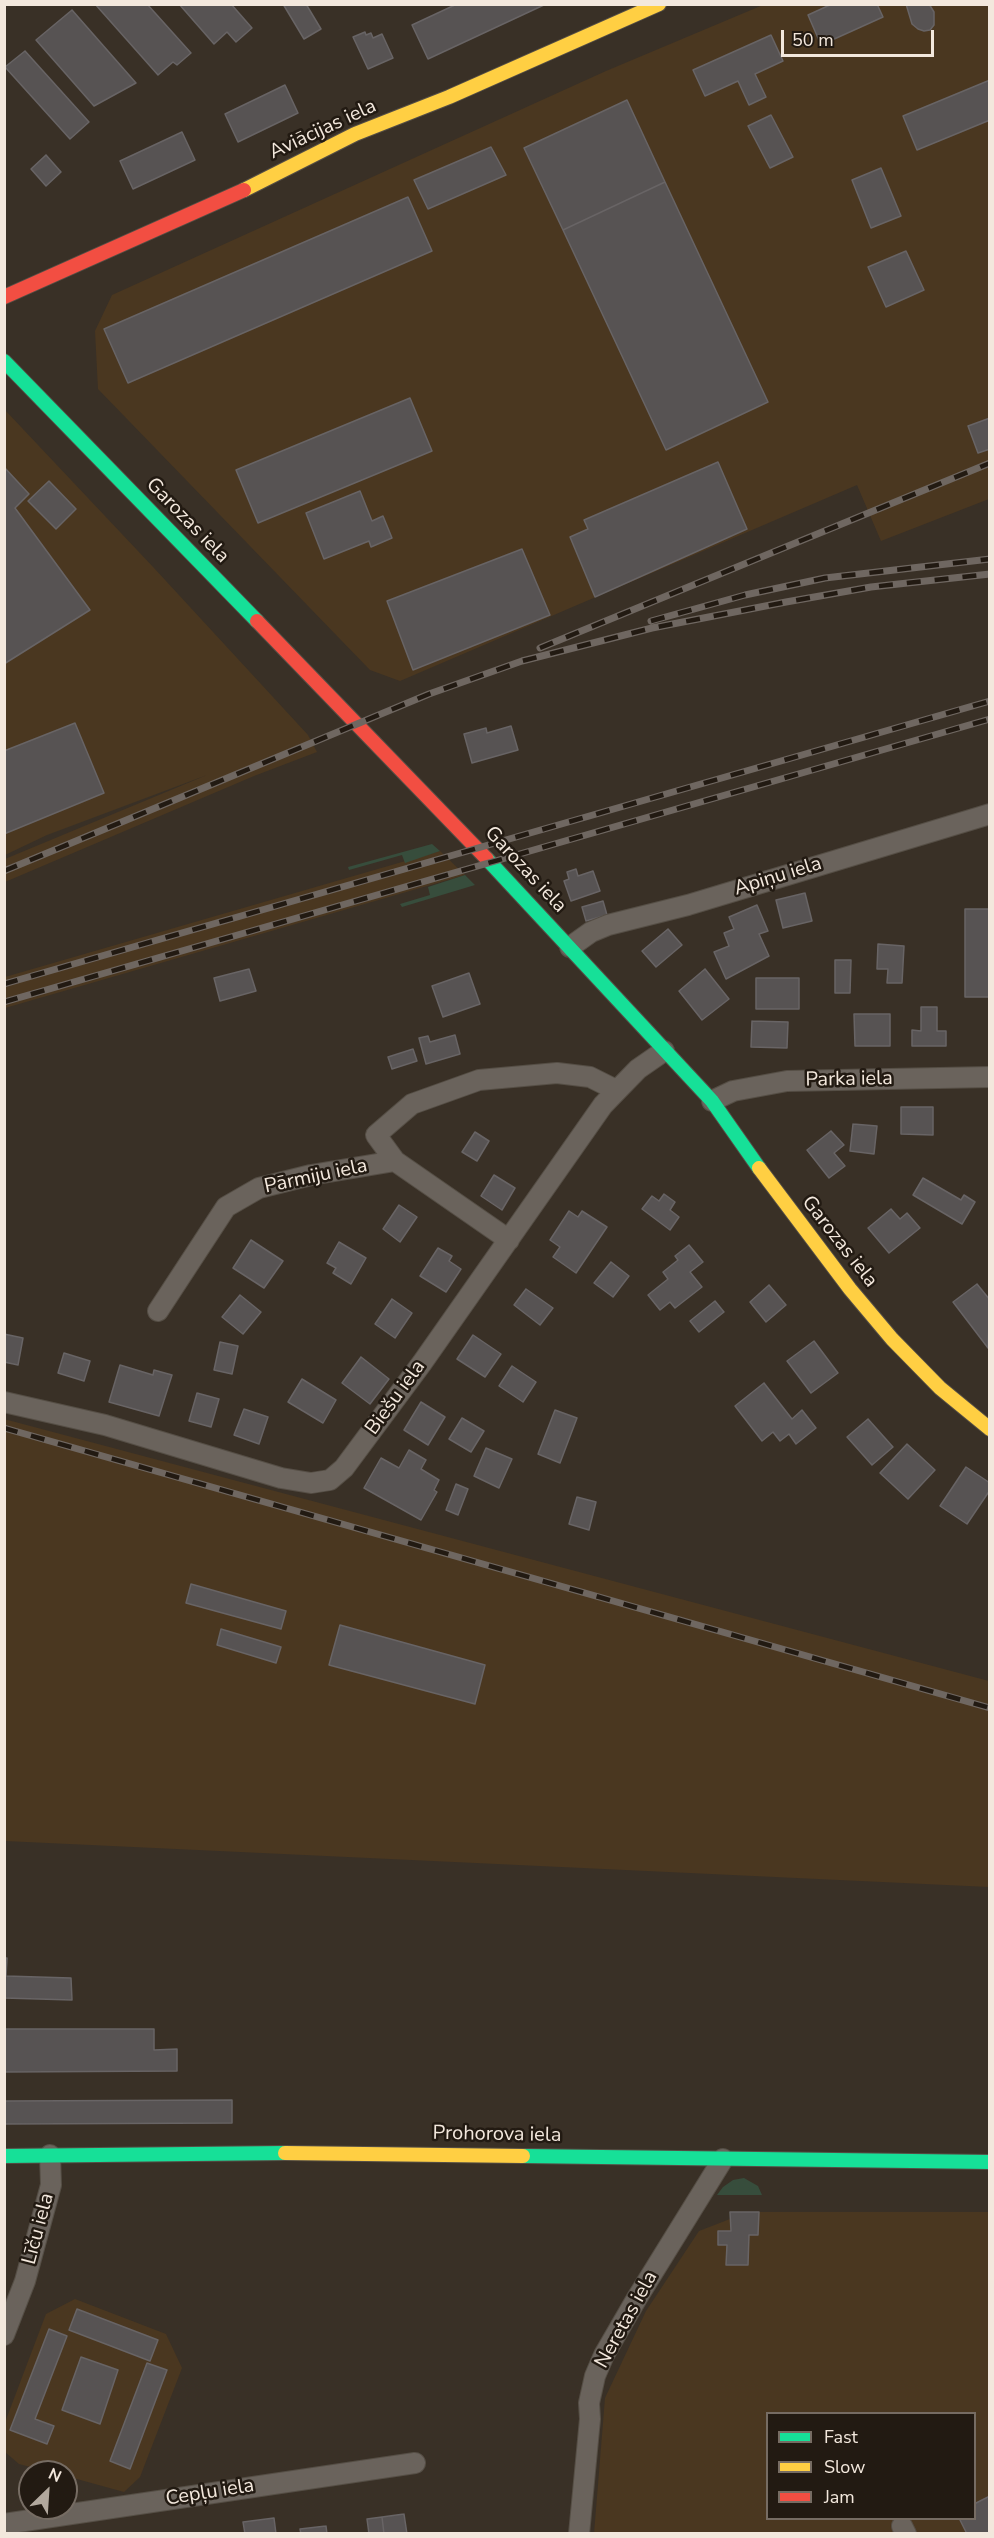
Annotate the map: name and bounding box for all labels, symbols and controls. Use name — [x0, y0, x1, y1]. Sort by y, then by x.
scale bar — [784, 18, 937, 56]
text: 50 m — [792, 28, 834, 52]
street label: Aviācijas iela — [266, 95, 380, 165]
street label: Garozas iela — [140, 473, 234, 569]
street label: Garozas iela — [479, 822, 571, 918]
street label: Apiņu iela — [731, 852, 825, 902]
street label: Parka iela — [805, 1067, 893, 1093]
street label: Pārmiju iela — [262, 1154, 370, 1200]
street label: Garozas iela — [796, 1191, 882, 1293]
street label: Biešu iela — [361, 1356, 431, 1440]
street label: Prohorova iela — [432, 2122, 562, 2148]
street label: Līču iela — [18, 2191, 60, 2267]
street label: Neretas iela — [591, 2267, 663, 2373]
legend — [766, 2412, 976, 2520]
text: Fast — [824, 2425, 858, 2449]
text: Slow — [824, 2455, 865, 2479]
north arrow — [18, 2460, 78, 2520]
text: N — [45, 2463, 65, 2488]
street label: Cepļu iela — [164, 2474, 256, 2512]
text: Jam — [824, 2485, 855, 2509]

